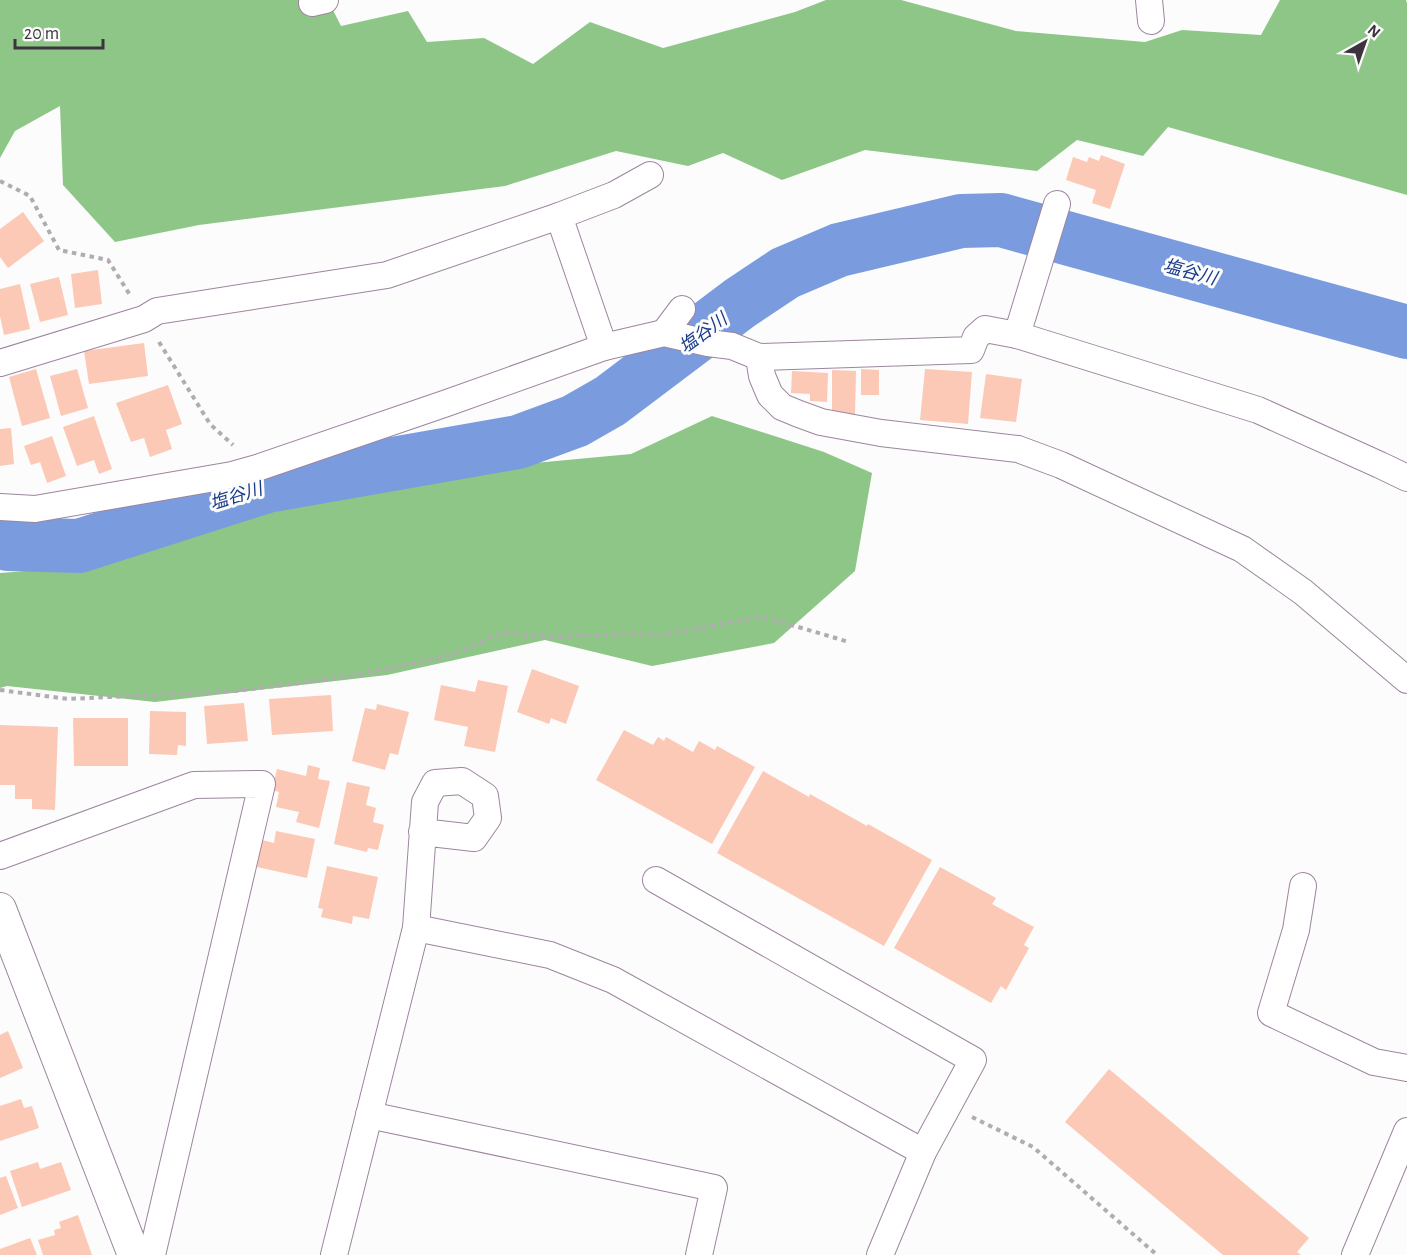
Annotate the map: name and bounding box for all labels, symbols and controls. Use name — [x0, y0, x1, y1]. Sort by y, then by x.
scale bar — [15, 12, 104, 50]
north arrow — [1335, 12, 1395, 72]
text: N — [1365, 22, 1383, 41]
text: 20 m — [24, 25, 59, 43]
water label: 塩谷川 — [1161, 255, 1221, 289]
water label: 塩谷川 — [675, 308, 732, 357]
water label: 塩谷川 — [207, 478, 267, 513]

